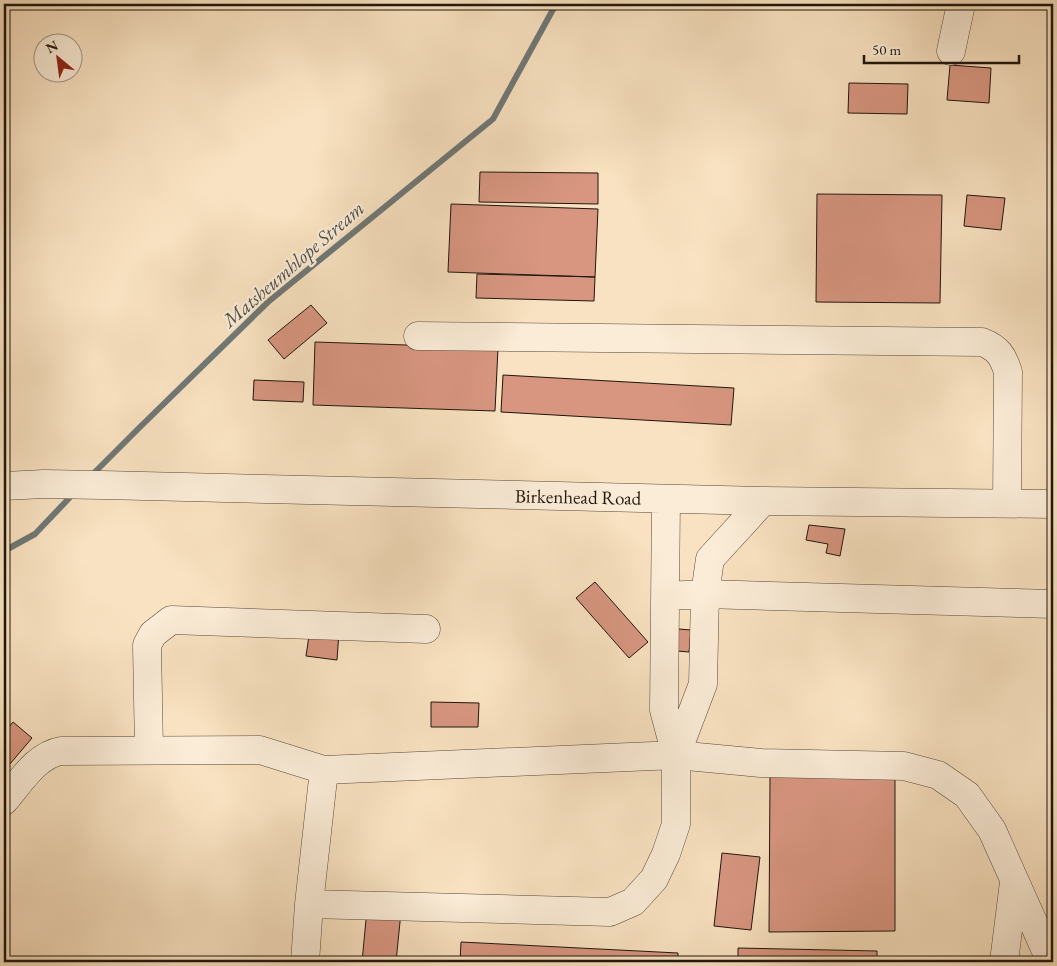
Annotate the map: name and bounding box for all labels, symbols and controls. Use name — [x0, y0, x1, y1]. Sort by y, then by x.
north arrow — [32, 32, 82, 82]
scale bar — [864, 32, 1020, 64]
text: N — [42, 36, 62, 57]
text: 50 m — [872, 40, 901, 59]
water label: Matsheumhlope Stream — [216, 195, 369, 333]
street label: Birkenhead Road — [515, 483, 642, 511]

